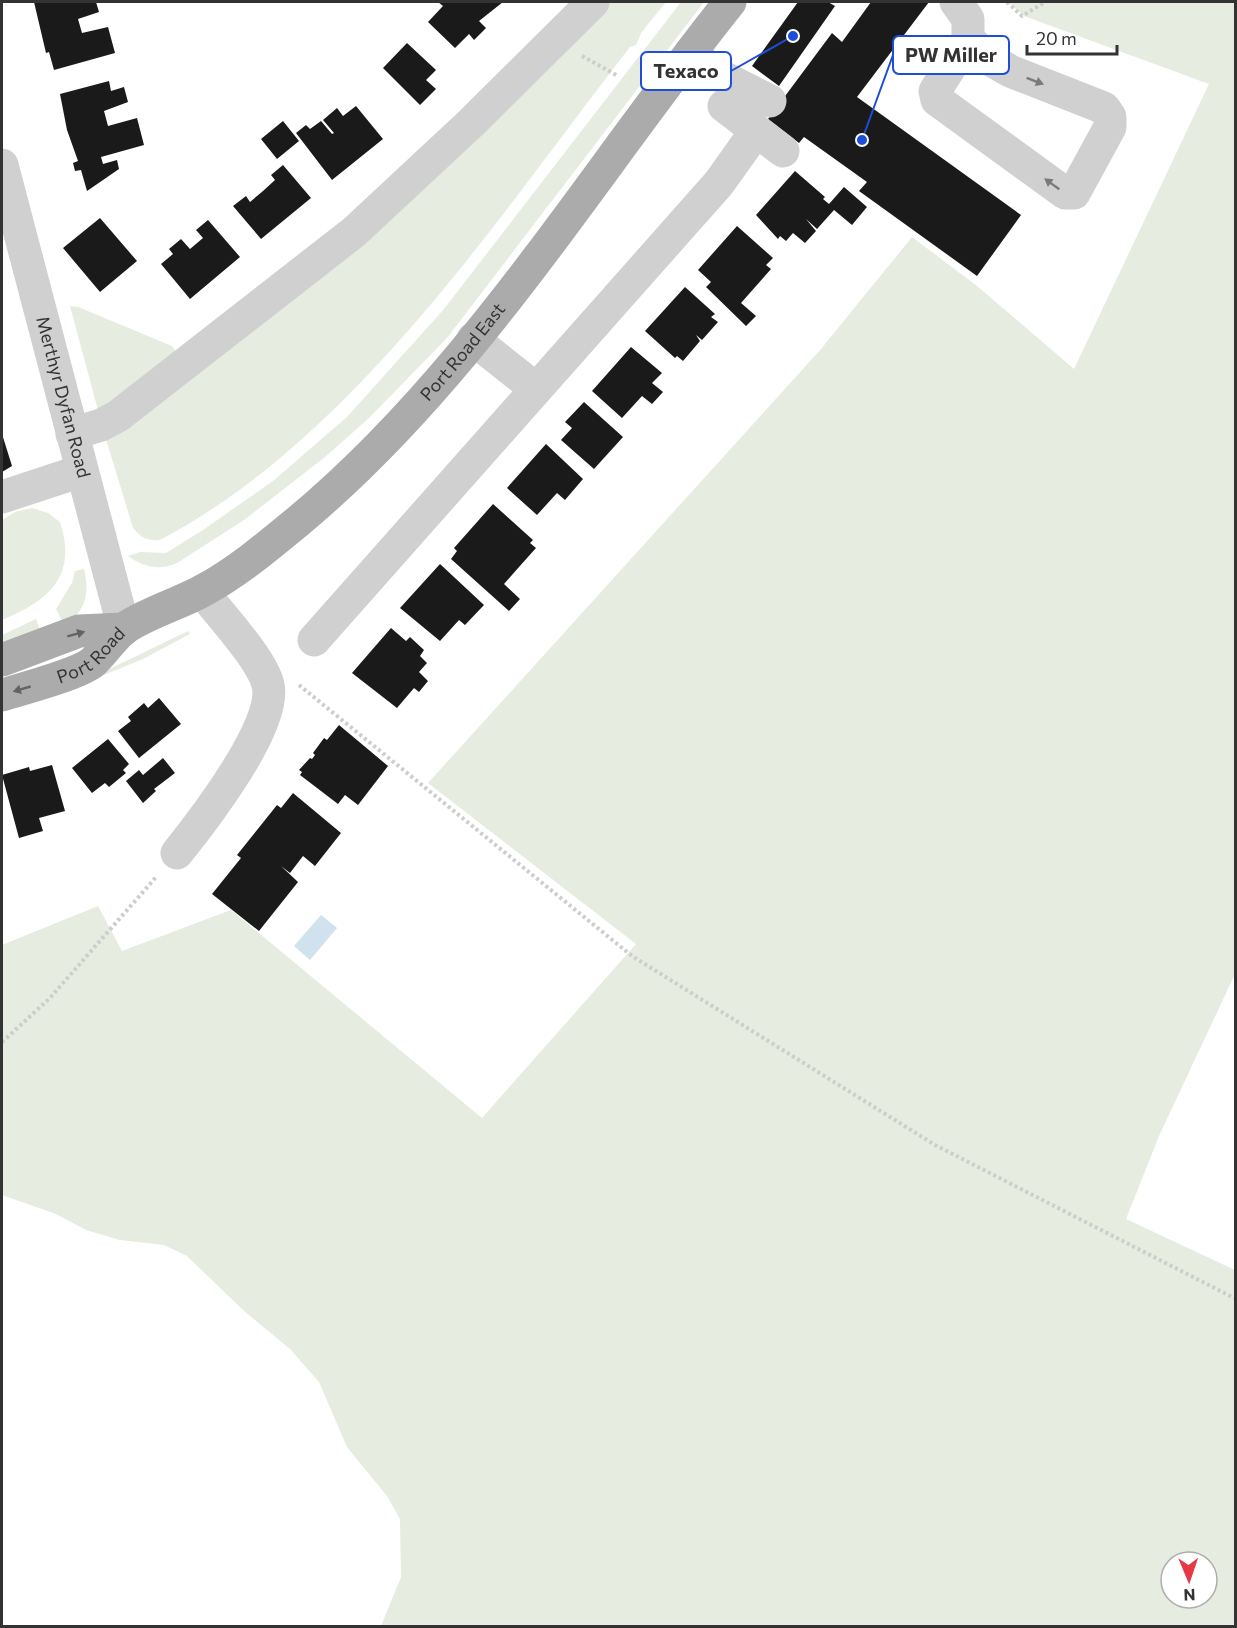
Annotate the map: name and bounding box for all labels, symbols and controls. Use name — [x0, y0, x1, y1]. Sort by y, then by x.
scale bar — [1027, 18, 1117, 56]
text: 20 m — [1036, 27, 1077, 49]
callout: PW Miller — [893, 36, 1009, 74]
text: PW Miller — [905, 42, 997, 66]
callout: Texaco — [641, 52, 731, 90]
text: Texaco — [653, 58, 719, 82]
one-way arrow — [1026, 77, 1044, 86]
one-way arrow — [1045, 179, 1060, 191]
street label: Port Road East — [415, 298, 509, 405]
street label: Merthyr Dyfan Road — [32, 314, 96, 480]
street label: Port Road — [54, 622, 129, 688]
one-way arrow — [67, 628, 85, 638]
one-way arrow — [13, 685, 31, 694]
north arrow — [1159, 1550, 1219, 1610]
text: N — [1183, 1586, 1196, 1605]

